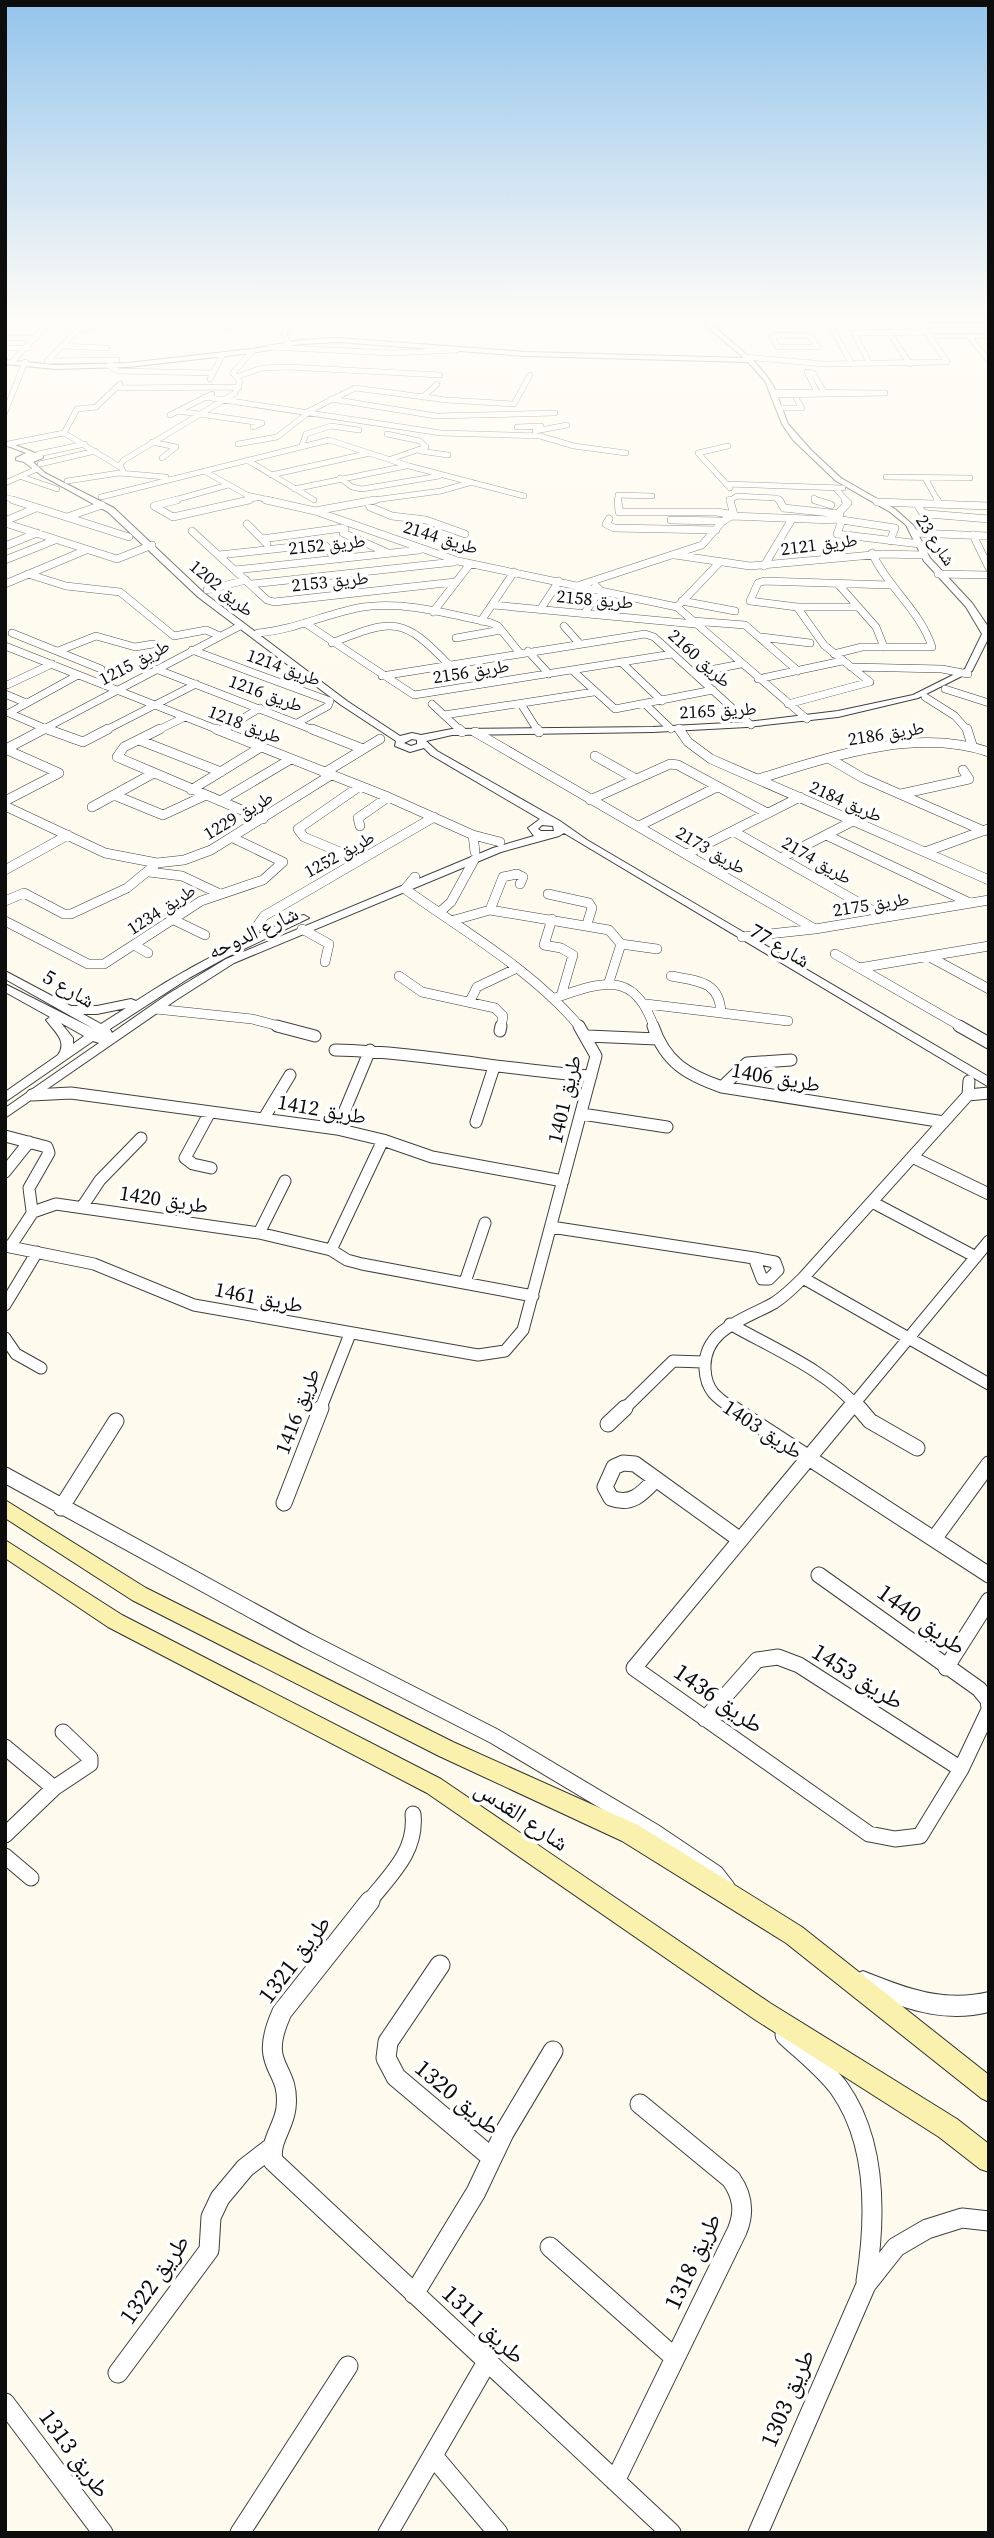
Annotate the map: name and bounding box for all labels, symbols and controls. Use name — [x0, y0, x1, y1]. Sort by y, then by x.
street label: شارع 23 — [910, 510, 962, 570]
street label: طريق 2144 — [400, 514, 482, 560]
street label: طريق 2121 — [779, 527, 859, 561]
street label: طريق 2152 — [287, 528, 367, 560]
street label: طريق 1202 — [184, 554, 260, 622]
street label: طريق 2153 — [290, 565, 370, 597]
street label: طريق 2158 — [556, 583, 634, 615]
street label: طريق 2160 — [663, 623, 737, 693]
street label: طريق 1215 — [94, 633, 174, 691]
street label: طريق 1214 — [244, 642, 324, 692]
street label: طريق 2156 — [431, 653, 511, 689]
street label: طريق 1216 — [226, 668, 306, 718]
street label: طريق 2165 — [679, 696, 757, 724]
street label: طريق 1218 — [205, 699, 285, 749]
street label: طريق 2186 — [846, 715, 926, 751]
street label: طريق 2184 — [806, 774, 886, 828]
street label: طريق 1229 — [199, 784, 277, 846]
street label: طريق 2173 — [671, 820, 751, 880]
street label: طريق 1252 — [299, 824, 379, 884]
street label: طريق 2174 — [777, 830, 857, 890]
street label: طريق 1234 — [122, 878, 200, 940]
street label: طريق 2175 — [831, 886, 911, 922]
street label: شارع الدوحه — [203, 898, 303, 966]
street label: شارع 77 — [744, 916, 816, 974]
street label: شارع 5 — [38, 962, 100, 1014]
street label: طريق 1401 — [540, 1052, 588, 1146]
street label: طريق 1406 — [729, 1055, 823, 1099]
street label: طريق 1412 — [275, 1087, 369, 1131]
street label: طريق 1420 — [117, 1178, 211, 1220]
street label: طريق 1461 — [212, 1274, 306, 1320]
street label: طريق 1416 — [267, 1364, 327, 1458]
street label: طريق 1403 — [717, 1392, 809, 1466]
street label: طريق 1440 — [871, 1575, 973, 1663]
street label: طريق 1453 — [806, 1635, 910, 1717]
street label: طريق 1436 — [667, 1655, 771, 1741]
street label: شارع القدس — [468, 1771, 576, 1859]
street label: طريق 1321 — [250, 1908, 338, 2010]
street label: طريق 1320 — [408, 2051, 508, 2143]
street label: طريق 1318 — [655, 2207, 729, 2315]
street label: طريق 1322 — [111, 2227, 197, 2331]
street label: طريق 1311 — [435, 2277, 533, 2371]
street label: طريق 1303 — [752, 2344, 822, 2452]
street label: طريق 1313 — [31, 2402, 119, 2504]

